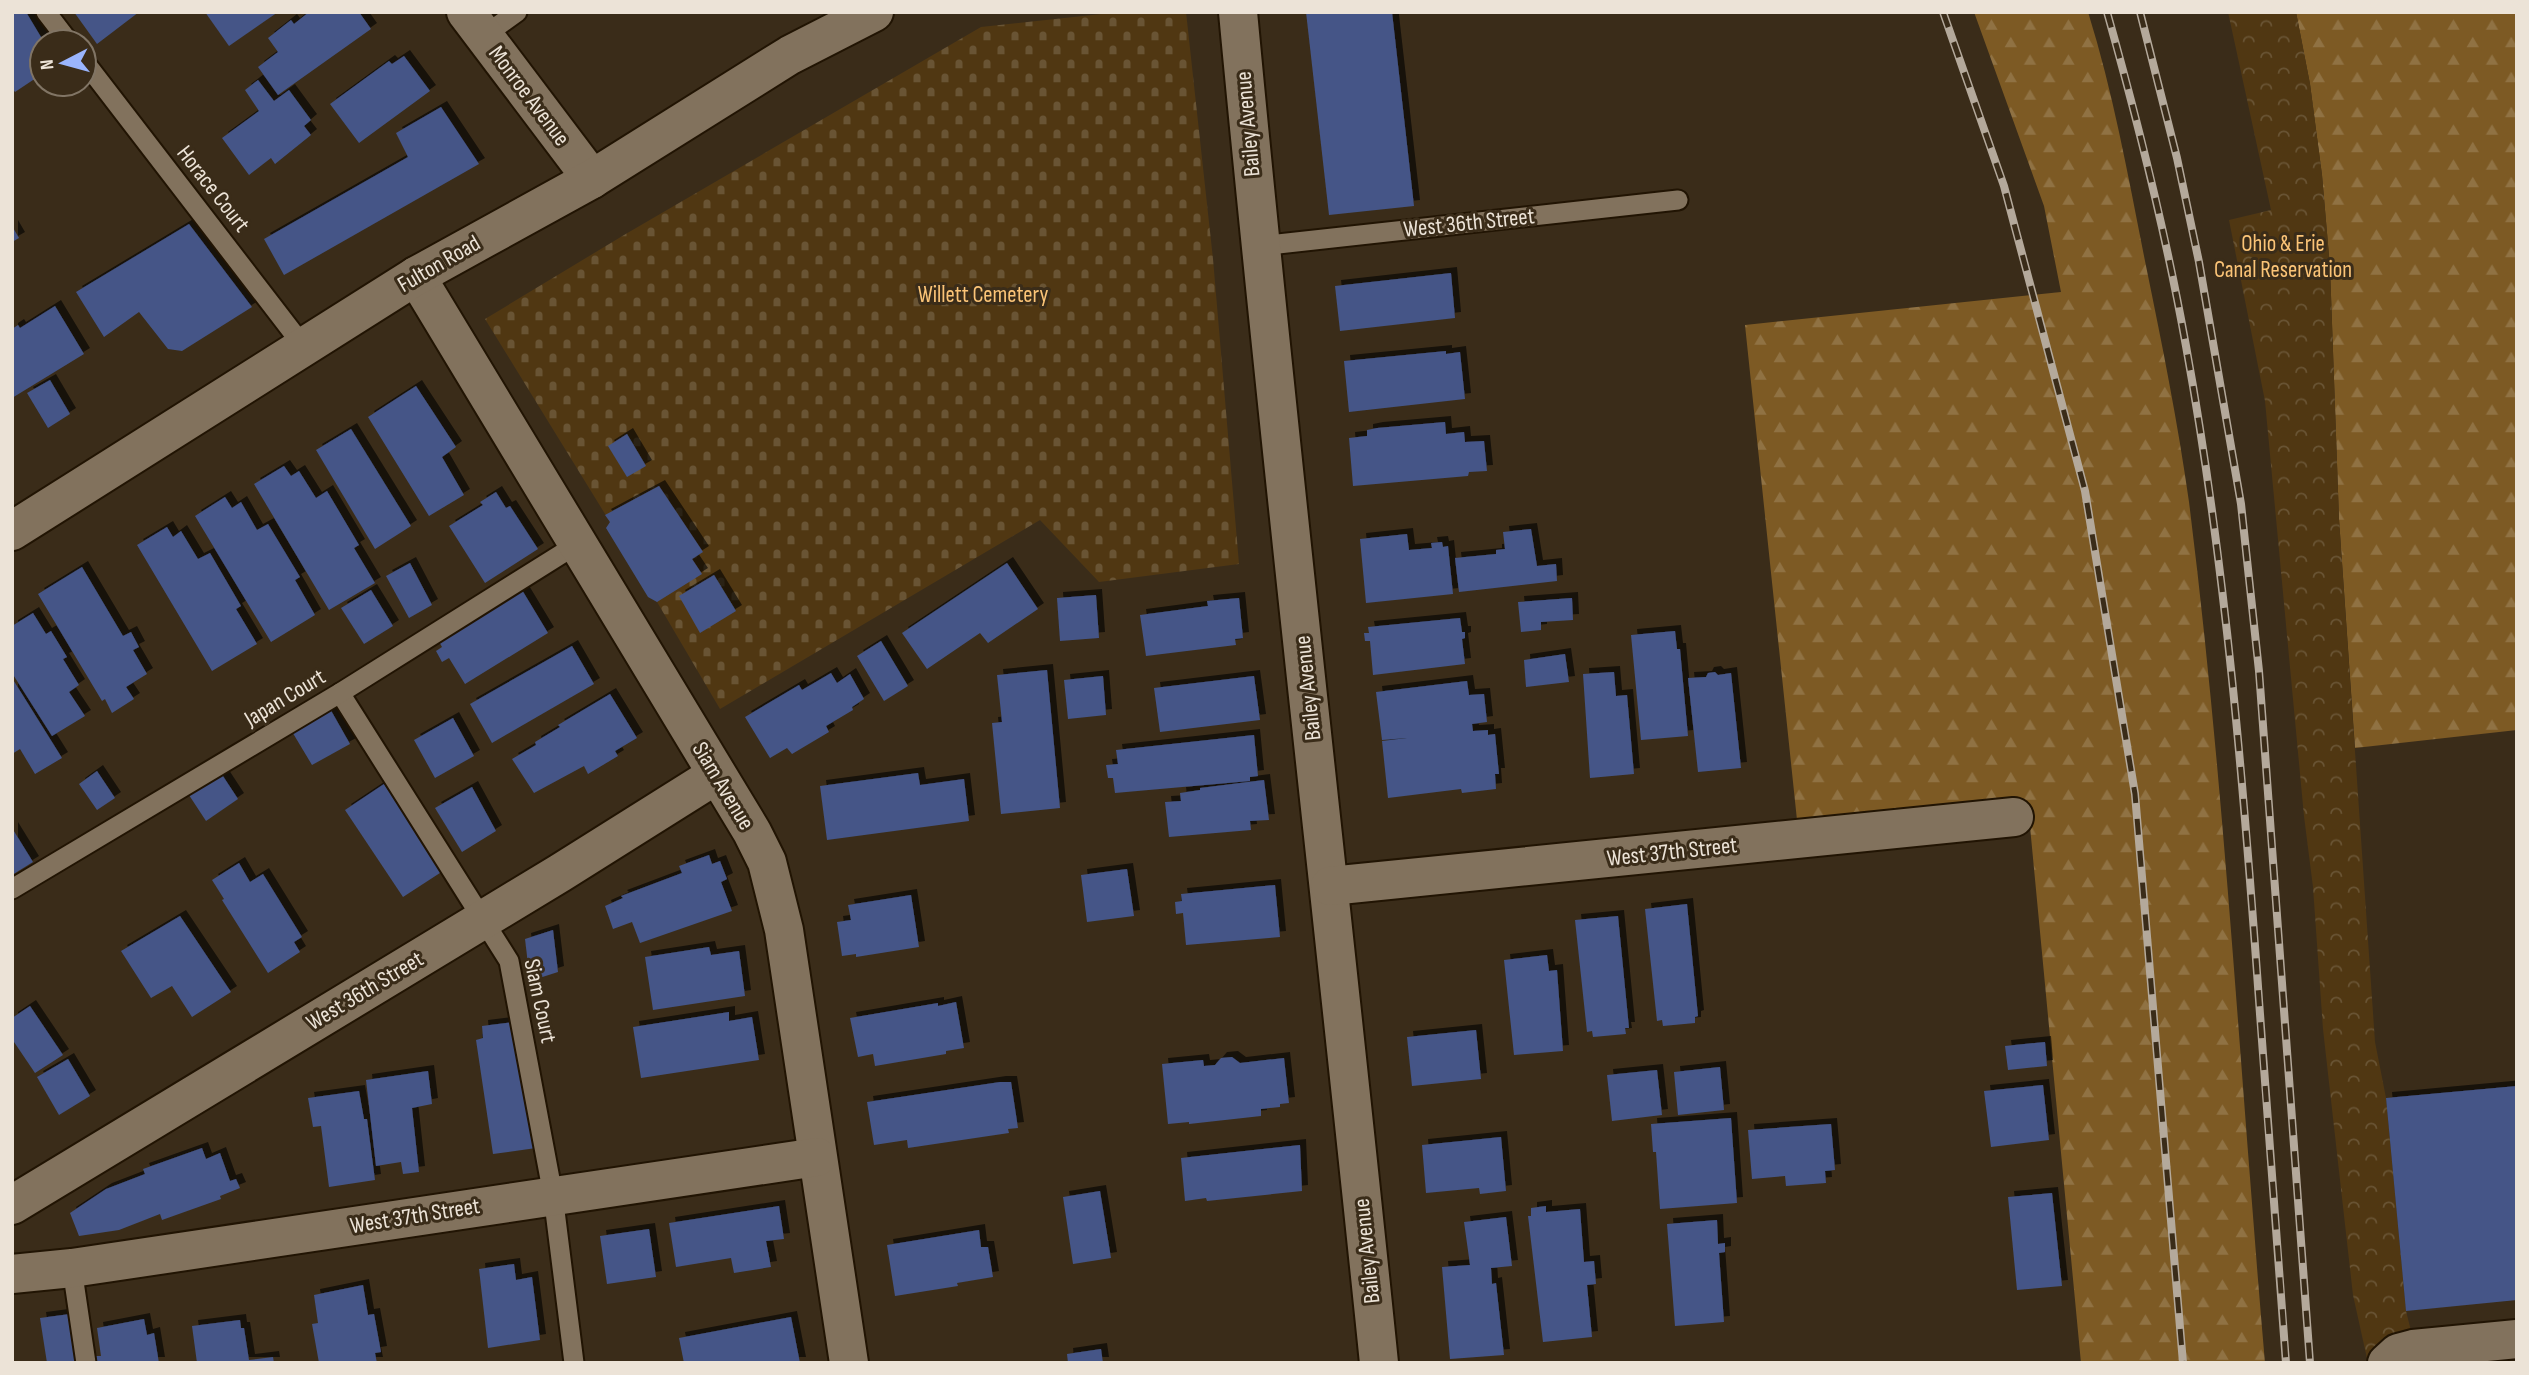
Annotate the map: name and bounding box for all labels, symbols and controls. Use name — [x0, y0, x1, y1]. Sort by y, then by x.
north arrow — [28, 28, 98, 98]
street label: Monroe Avenue — [482, 40, 576, 152]
text: N — [36, 58, 60, 71]
street label: Bailey Avenue — [1229, 70, 1267, 178]
street label: Horace Court — [170, 140, 256, 238]
street label: West 36th Street — [1402, 202, 1536, 244]
street label: Fulton Road — [393, 229, 485, 299]
park label: Ohio & Erie Canal Reservation — [2214, 230, 2352, 284]
park label: Willett Cemetery — [918, 281, 1048, 309]
street label: Bailey Avenue — [1289, 634, 1327, 742]
street label: Japan Court — [239, 663, 331, 734]
street label: Siam Avenue — [686, 737, 760, 835]
street label: West 37th Street — [1605, 831, 1739, 873]
street label: West 36th Street — [301, 945, 429, 1037]
street label: Siam Court — [517, 956, 563, 1046]
street label: West 37th Street — [348, 1192, 482, 1240]
street label: Bailey Avenue — [1348, 1197, 1386, 1305]

